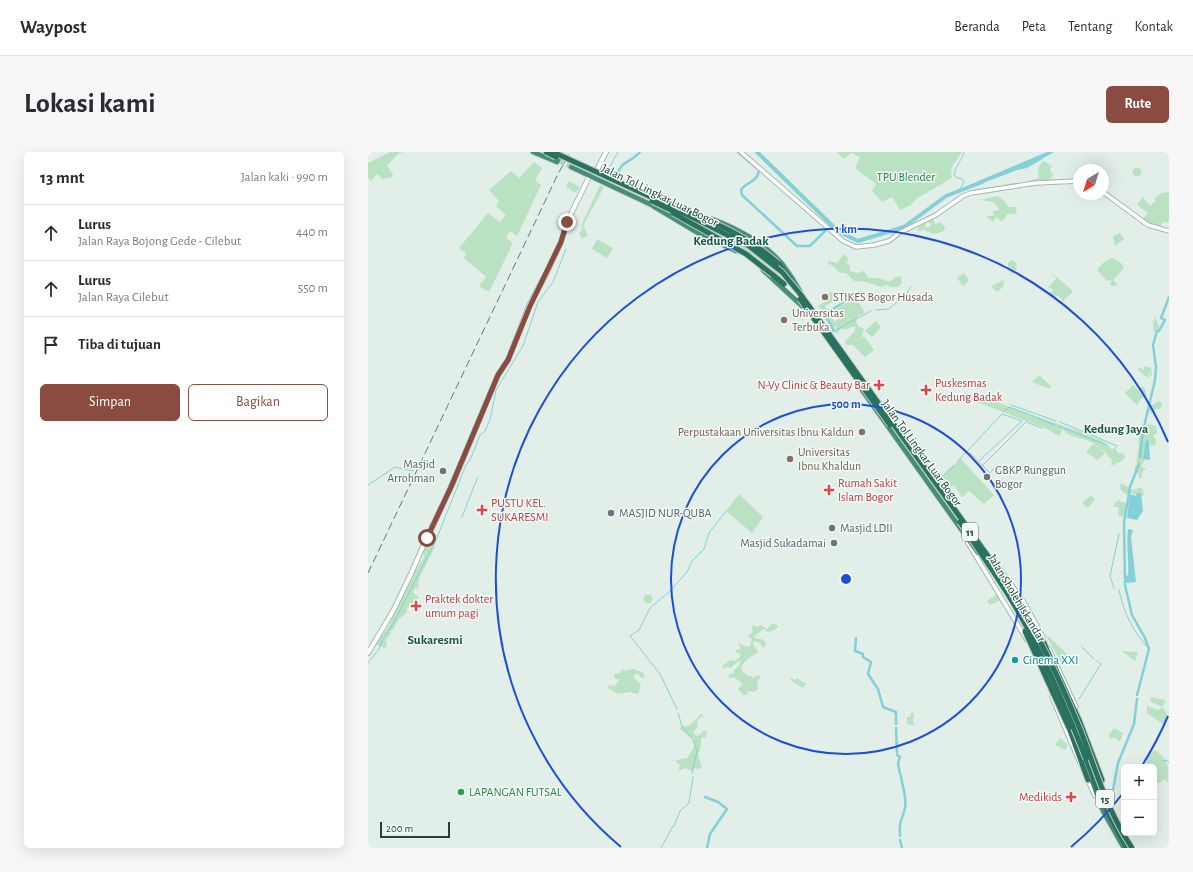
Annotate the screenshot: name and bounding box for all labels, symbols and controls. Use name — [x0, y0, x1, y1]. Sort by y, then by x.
text: Waypost — [20, 18, 87, 37]
text: Beranda — [954, 20, 1000, 34]
text: Peta — [1022, 20, 1046, 34]
text: Tentang — [1068, 20, 1112, 34]
text: Kontak — [1134, 20, 1173, 34]
button: Rute — [1106, 86, 1169, 123]
text: Lokasi kami — [24, 90, 156, 118]
street label: Jalan Tol Lingkar Luar Bogor — [600, 162, 720, 229]
north arrow — [1073, 164, 1109, 200]
text: 13 mnt — [40, 169, 84, 186]
text: Jalan kaki · 990 m — [241, 171, 328, 184]
park label: TPU Blender — [877, 171, 935, 183]
route end — [558, 213, 576, 231]
text: Lurus — [78, 217, 111, 232]
icon: ahead — [40, 222, 62, 244]
text: 1 km — [835, 223, 857, 235]
text: 440 m — [296, 226, 328, 239]
text: Jalan Raya Bojong Gede - Cilebut — [78, 235, 241, 248]
district label: Kedung Badak — [693, 235, 769, 248]
text: Lurus — [78, 273, 111, 288]
icon: ahead — [40, 278, 62, 300]
text: 550 m — [298, 282, 328, 295]
text: Jalan Raya Cilebut — [78, 291, 169, 304]
place label: STIKES Bogor Husada — [833, 291, 934, 303]
marker: STIKES Bogor Husada — [820, 292, 830, 302]
place label: Universitas Terbuka — [792, 307, 844, 333]
marker: Universitas Terbuka — [779, 315, 789, 325]
icon: arrive — [40, 334, 62, 356]
text: Tiba di tujuan — [78, 337, 161, 352]
place label: Puskesmas Kedung Badak — [935, 377, 1003, 403]
place label: N-Vy Clinic & Beauty Bar — [758, 379, 870, 392]
marker: N-Vy Clinic & Beauty Bar — [873, 379, 885, 391]
button: Simpan — [40, 384, 180, 421]
button: Bagikan — [188, 384, 328, 421]
marker: Puskesmas Kedung Badak — [920, 384, 932, 396]
text: 500 m — [831, 398, 861, 410]
street label: Jalan Tol Lingkar Luar Bogor — [880, 398, 965, 508]
district label: Kedung Jaya — [1084, 423, 1148, 436]
place label: Perpustakaan Universitas Ibnu Kaldun — [678, 426, 854, 438]
marker: Perpustakaan Universitas Ibnu Kaldun — [857, 427, 867, 437]
place label: Universitas Ibnu Khaldun — [798, 446, 861, 472]
marker: Universitas Ibnu Khaldun — [785, 454, 795, 464]
place label: Masjid Arrohman — [387, 458, 435, 484]
place label: GBKP Runggun Bogor — [995, 464, 1066, 490]
marker: Masjid Arrohman — [438, 466, 448, 476]
marker: GBKP Runggun Bogor — [982, 472, 992, 482]
place label: Rumah Sakit Islam Bogor — [838, 477, 897, 503]
marker: Rumah Sakit Islam Bogor — [823, 484, 835, 496]
place label: PUSTU KEL. SUKARESMI — [491, 497, 548, 523]
marker: PUSTU KEL. SUKARESMI — [476, 504, 488, 516]
place label: MASJID NUR-QUBA — [619, 507, 712, 520]
marker: MASJID NUR-QUBA — [606, 508, 616, 518]
place label: Masjid LDII — [840, 522, 893, 535]
marker: Masjid LDII — [827, 523, 837, 533]
road number: 11 — [962, 523, 978, 541]
route start — [418, 529, 436, 547]
place label: Masjid Sukadamai — [740, 537, 826, 550]
marker: Masjid Sukadamai — [829, 538, 839, 548]
street label: Jalan Sholeh Iskandar — [986, 552, 1048, 644]
centre of rings — [839, 572, 853, 586]
place label: Praktek dokter umum pagi — [425, 593, 493, 619]
marker: Praktek dokter umum pagi — [410, 600, 422, 612]
district label: Sukaresmi — [407, 634, 463, 647]
place label: Cinema XXI — [1023, 654, 1078, 666]
marker: Cinema XXI — [1010, 655, 1020, 665]
map controls — [1121, 764, 1157, 836]
button: + — [1121, 764, 1157, 800]
place label: LAPANGAN FUTSAL — [469, 786, 562, 798]
marker: LAPANGAN FUTSAL — [456, 787, 466, 797]
road number: 15 — [1096, 790, 1114, 808]
place label: Medikids — [1019, 791, 1062, 803]
marker: Medikids — [1065, 791, 1077, 803]
button: − — [1121, 800, 1157, 836]
scale bar — [380, 820, 450, 839]
text: 200 m — [386, 823, 413, 834]

